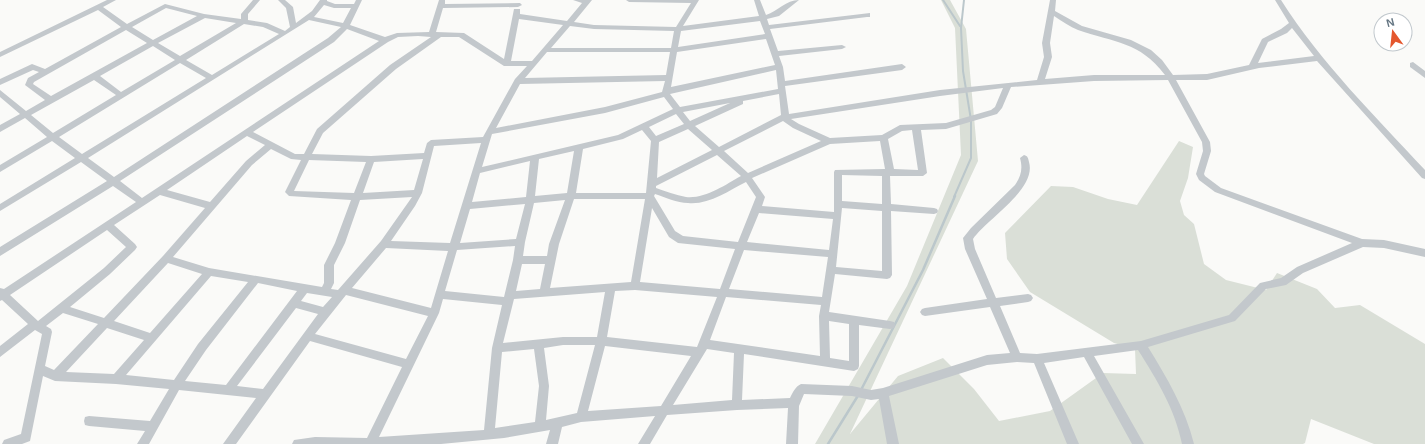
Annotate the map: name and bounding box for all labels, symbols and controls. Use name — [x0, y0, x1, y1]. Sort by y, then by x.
north arrow — [1373, 12, 1413, 52]
text: N — [1385, 16, 1396, 29]

